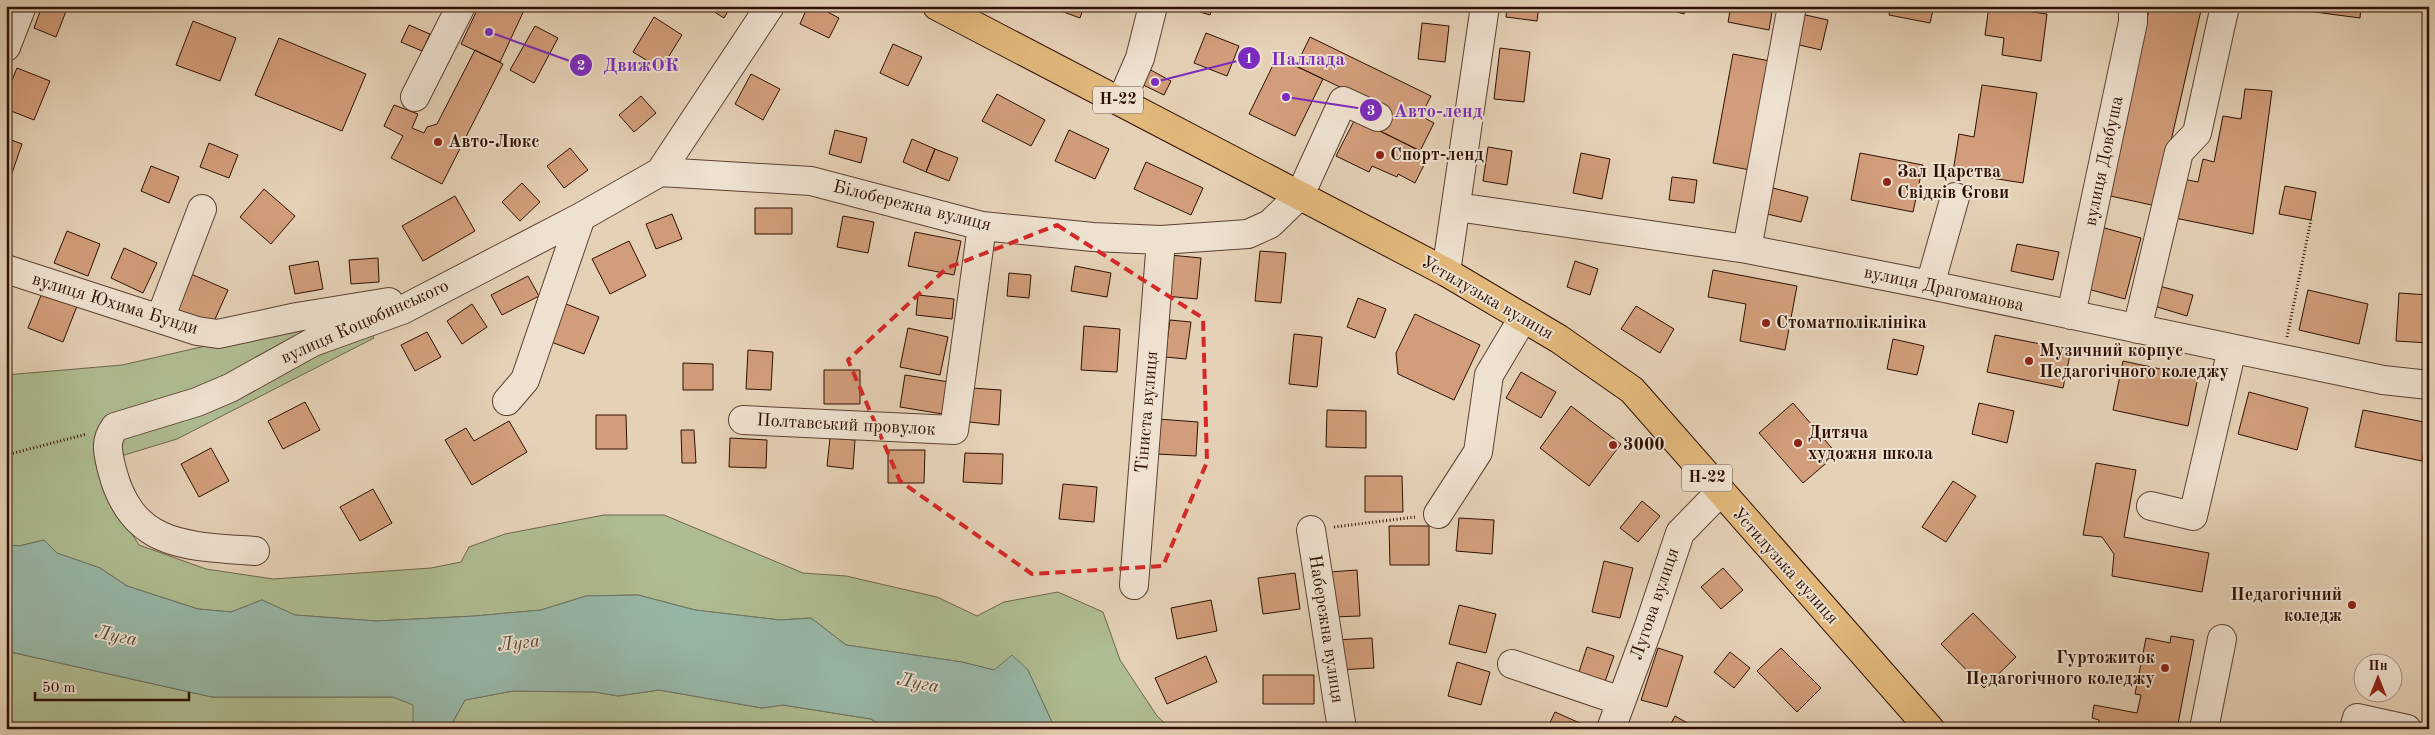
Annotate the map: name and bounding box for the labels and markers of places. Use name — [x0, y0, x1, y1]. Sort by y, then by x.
callout: Паллада — [1236, 41, 1355, 75]
callout: ДвижОК — [568, 48, 689, 82]
callout: Авто-ленд — [1358, 93, 1493, 127]
place label: Авто-Люкс — [448, 133, 540, 151]
marker: Авто-Люкс — [432, 136, 444, 148]
place label: Спорт-ленд — [1390, 146, 1484, 164]
marker: Спорт-ленд — [1374, 149, 1386, 161]
place label: Зал Царства Свідків Єгови — [1897, 163, 2009, 202]
marker: Зал Царства Свідків Єгови — [1881, 176, 1893, 188]
place label: Стоматполіклініка — [1776, 314, 1927, 332]
marker: Стоматполіклініка — [1760, 317, 1772, 329]
place label: Музичний корпус Педагогічного коледжу — [2039, 342, 2229, 381]
marker: Музичний корпус Педагогічного коледжу — [2023, 355, 2035, 367]
place label: Дитяча художня школа — [1808, 424, 1933, 463]
place label: 3000 — [1623, 436, 1665, 454]
marker: Дитяча художня школа — [1792, 437, 1804, 449]
marker: 3000 — [1607, 439, 1619, 451]
place label: Педагогічний коледж — [2230, 586, 2342, 625]
marker: Педагогічний коледж — [2346, 599, 2358, 611]
place label: Гуртожиток Педагогічного коледжу — [1965, 649, 2156, 688]
marker: Гуртожиток Педагогічного коледжу — [2159, 662, 2171, 674]

